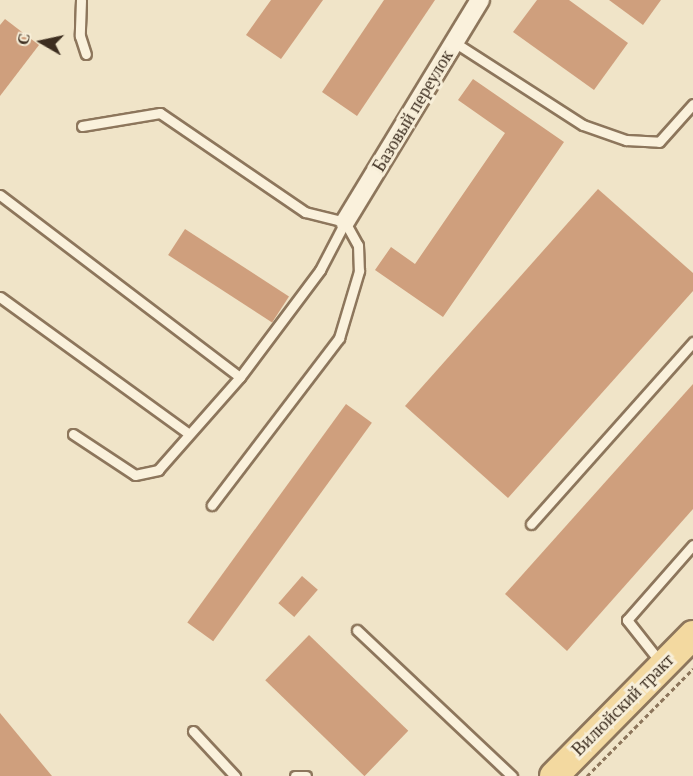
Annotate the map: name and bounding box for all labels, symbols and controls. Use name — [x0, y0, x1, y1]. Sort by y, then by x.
north arrow — [12, 12, 72, 72]
text: С — [14, 32, 33, 46]
street label: Базовый переулок — [368, 46, 458, 176]
street label: Вилюйский тракт — [567, 649, 679, 761]

